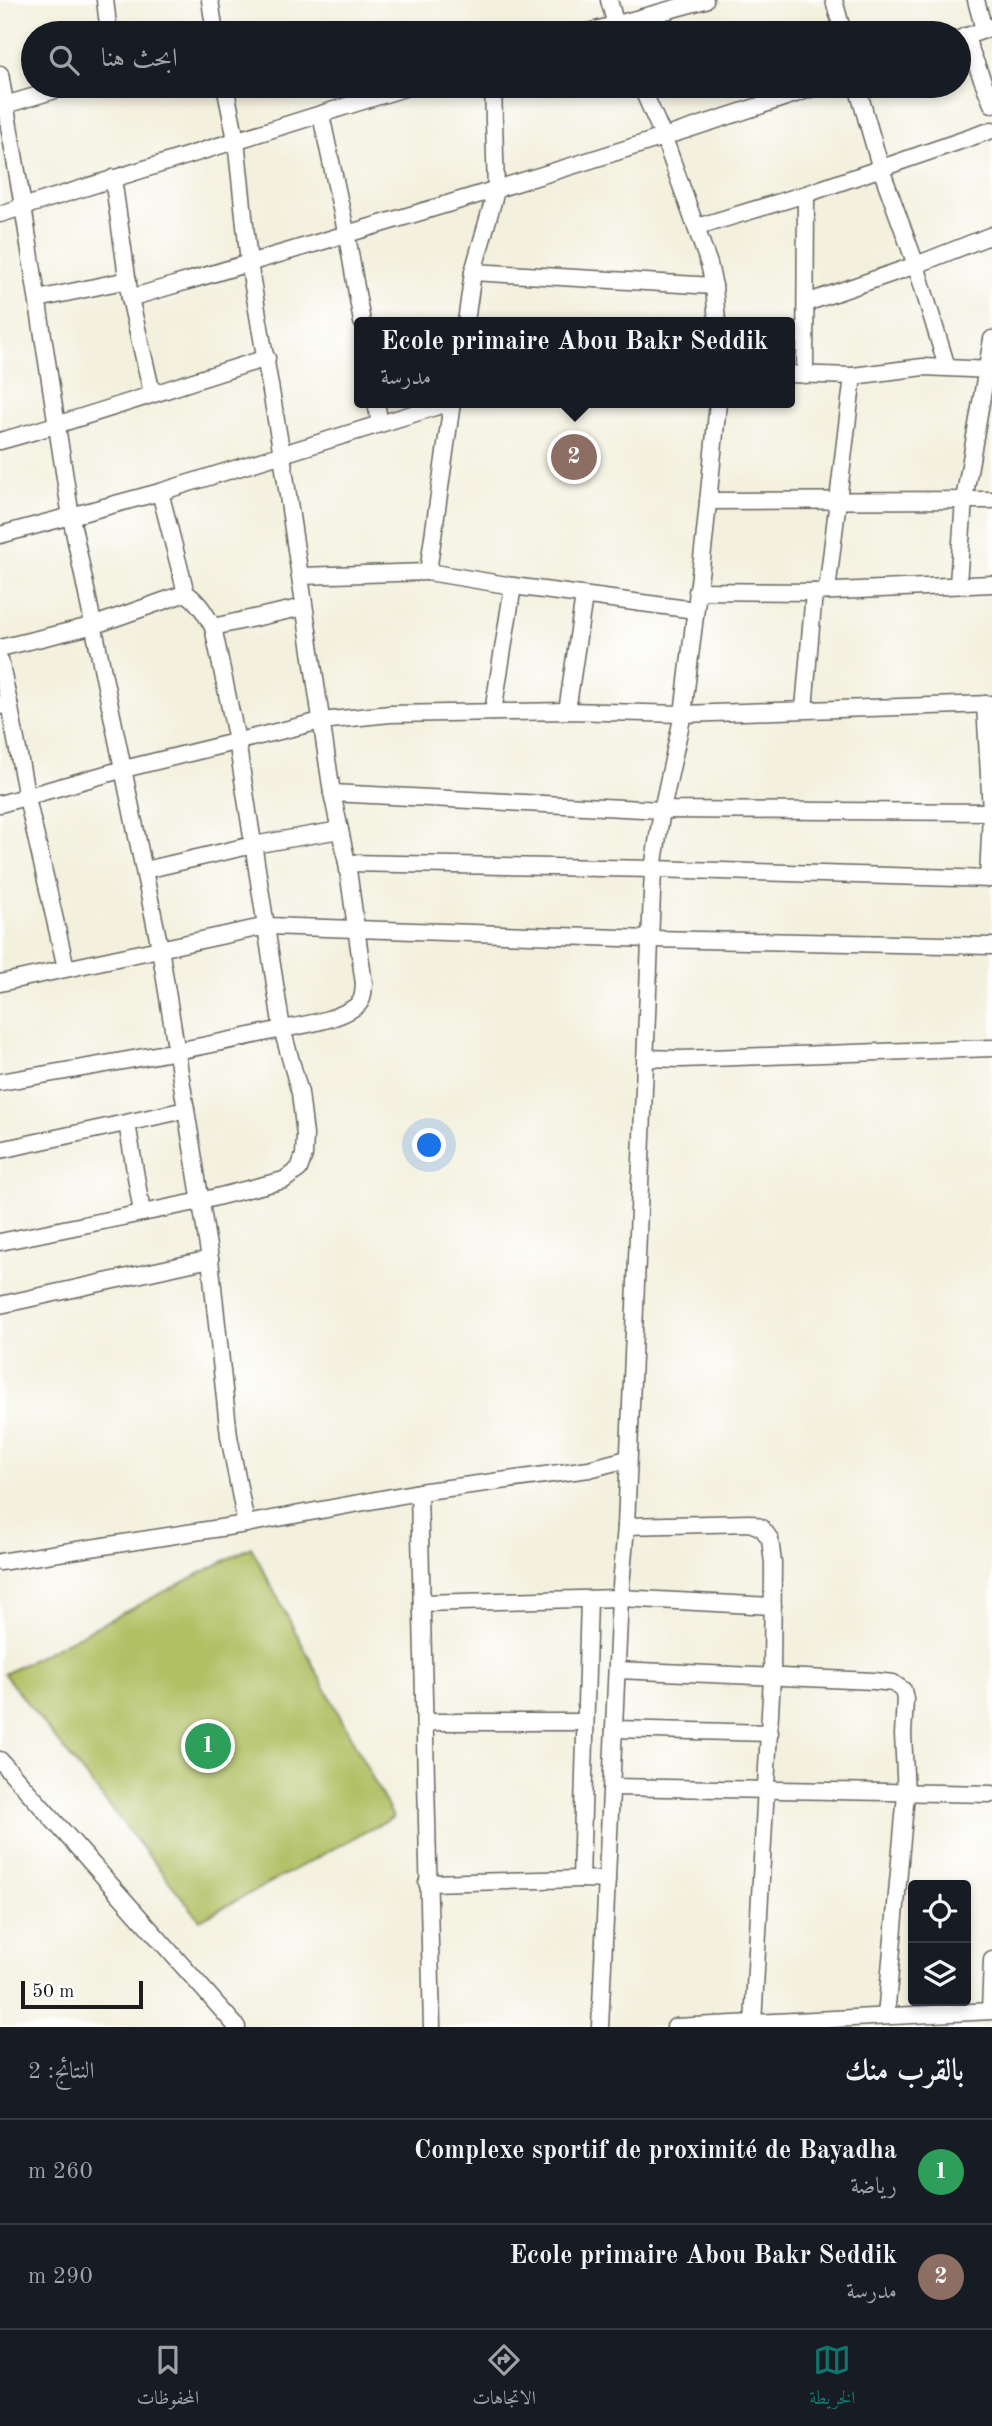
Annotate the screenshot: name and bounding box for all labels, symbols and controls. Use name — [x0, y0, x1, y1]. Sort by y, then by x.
search box — [21, 21, 971, 98]
icon: search — [45, 41, 83, 79]
text: ابحث هنا — [101, 46, 178, 72]
popup — [354, 317, 795, 408]
text: Ecole primaire Abou Bakr Seddik — [381, 329, 768, 355]
text: مدرسة — [381, 366, 431, 389]
pin: 2 — [551, 431, 597, 483]
your location — [412, 1128, 446, 1162]
pin: 1 — [185, 1720, 231, 1772]
map controls — [908, 1880, 971, 2006]
button: locate — [908, 1880, 971, 1943]
button: layers — [908, 1943, 971, 2006]
scale bar — [21, 1978, 144, 2010]
text: 50 m — [32, 1983, 74, 2002]
text: بالقرب منك — [845, 2057, 964, 2087]
text: النتائج: 2 — [28, 2060, 95, 2083]
text: Complexe sportif de proximité de Bayadha — [414, 2138, 897, 2164]
text: 260 m — [28, 2160, 93, 2183]
text: 1 — [934, 2160, 948, 2183]
text: رياضة — [851, 2175, 897, 2198]
text: Ecole primaire Abou Bakr Seddik — [509, 2243, 897, 2269]
text: 290 m — [28, 2265, 93, 2288]
text: 2 — [934, 2265, 948, 2288]
text: مدرسة — [846, 2280, 897, 2303]
tab: المحفوظات — [137, 2341, 199, 2416]
tab: الاتجاهات — [472, 2341, 536, 2416]
tab: الخريطة — [809, 2341, 855, 2416]

